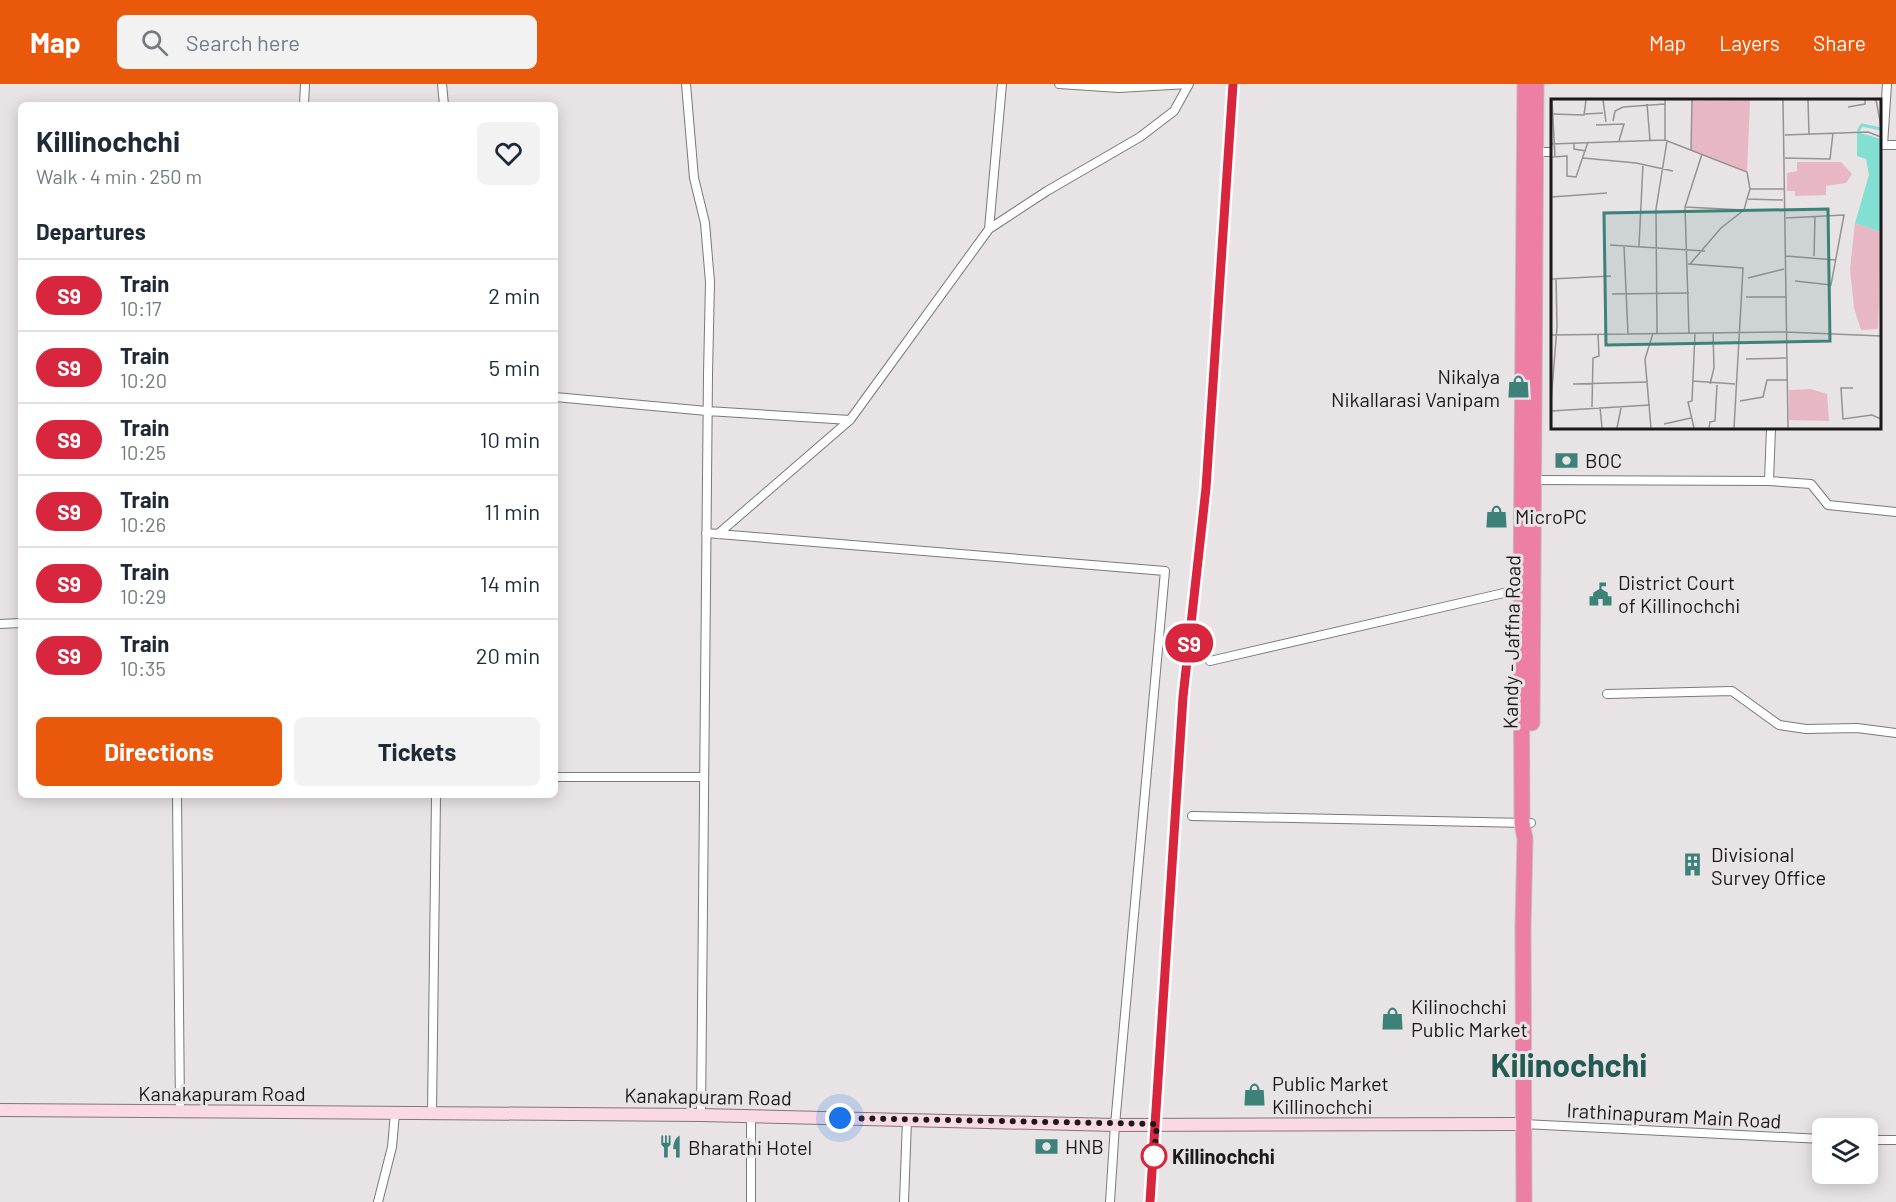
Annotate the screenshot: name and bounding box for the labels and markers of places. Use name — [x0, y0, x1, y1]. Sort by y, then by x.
place label: Nikalya Nikallarasi Vanipam — [1331, 364, 1500, 411]
shop icon: Nikalya Nikallarasi Vanipam — [1505, 374, 1531, 400]
bank icon: BOC — [1554, 447, 1580, 473]
place label: BOC — [1585, 448, 1622, 472]
shop icon: MicroPC — [1484, 503, 1510, 529]
place label: MicroPC — [1515, 504, 1587, 528]
place label: District Court of Killinochchi — [1618, 570, 1740, 617]
public building icon: District Court of Killinochchi — [1587, 581, 1613, 607]
place label: Divisional Survey Office — [1711, 842, 1826, 889]
building icon: Divisional Survey Office — [1680, 852, 1706, 878]
place label: Kilinochchi Public Market — [1411, 994, 1528, 1041]
shop icon: Kilinochchi Public Market — [1380, 1005, 1406, 1031]
place label: Public Market Killinochchi — [1272, 1071, 1389, 1118]
shop icon: Public Market Killinochchi — [1241, 1081, 1267, 1107]
bank icon: HNB — [1034, 1133, 1060, 1159]
restaurant icon: Bharathi Hotel — [657, 1134, 683, 1160]
place label: HNB — [1065, 1134, 1104, 1158]
place label: Bharathi Hotel — [688, 1135, 812, 1159]
marker: Killinochchi — [1141, 1143, 1167, 1169]
place label: Killinochchi — [1172, 1144, 1275, 1168]

